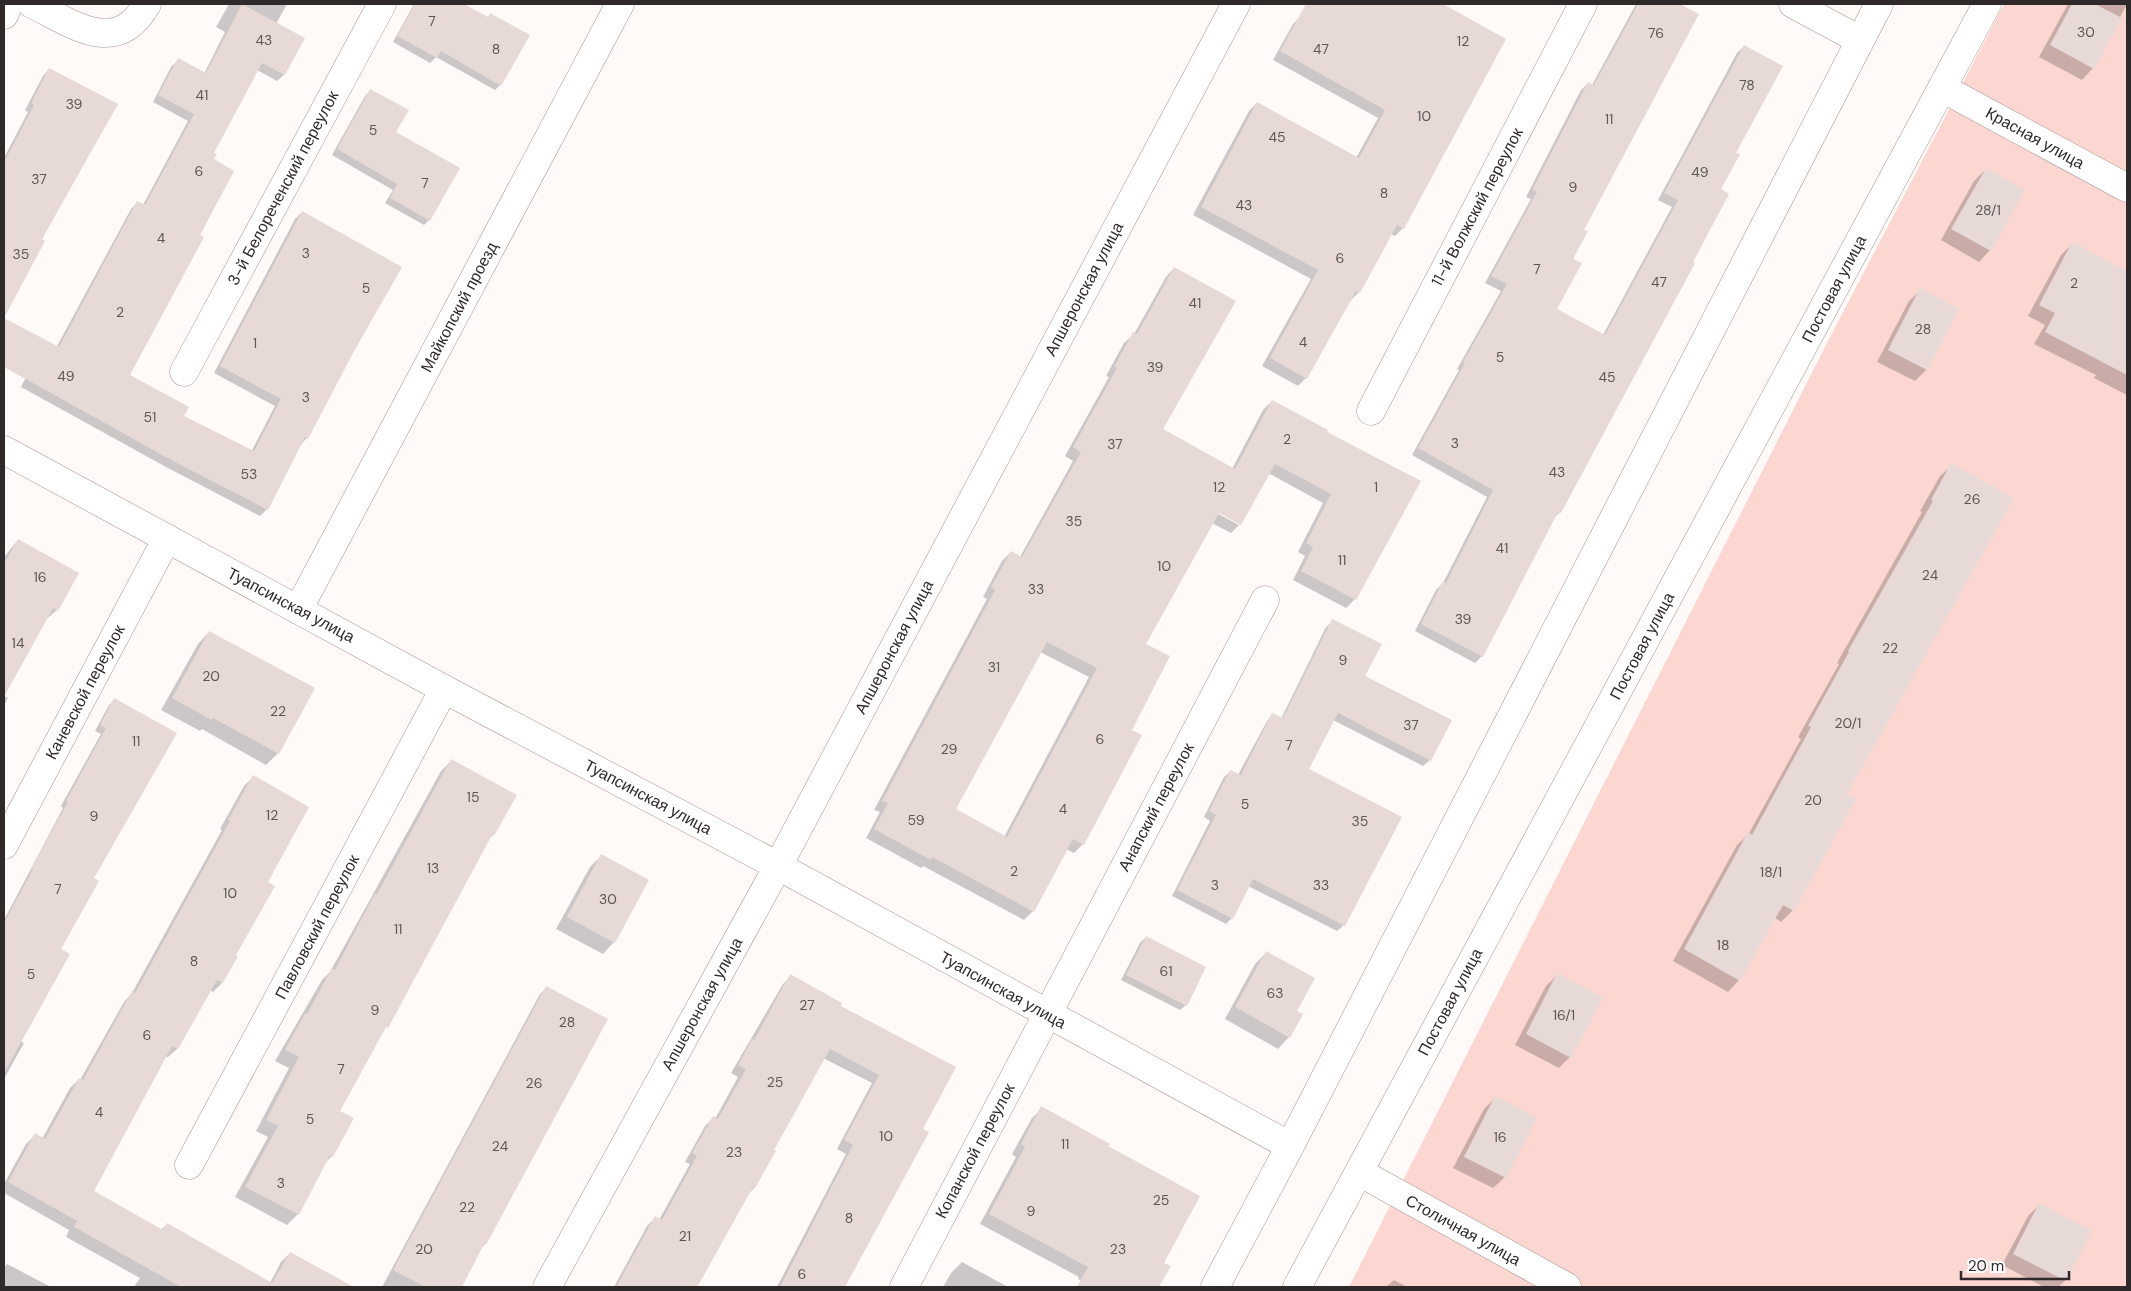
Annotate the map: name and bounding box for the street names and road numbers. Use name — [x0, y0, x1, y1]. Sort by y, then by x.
street label: 3-й Белореченский переулок — [224, 88, 342, 288]
street label: Красная улица — [1982, 102, 2088, 174]
street label: 11-й Волжский переулок — [1426, 123, 1528, 290]
street label: Апшеронская улица — [1040, 218, 1128, 360]
street label: Постовая улица — [1797, 232, 1871, 346]
street label: Майкопский проезд — [416, 238, 503, 376]
street label: Туапсинская улица — [224, 563, 358, 647]
street label: Апшеронская улица — [850, 576, 938, 718]
street label: Постовая улица — [1605, 589, 1679, 703]
street label: Каневской переулок — [41, 620, 130, 763]
street label: Анапский переулок — [1113, 738, 1199, 875]
street label: Туапсинская улица — [581, 755, 715, 839]
street label: Павловский переулок — [270, 850, 364, 1003]
street label: Апшеронская улица — [657, 934, 747, 1074]
street label: Постовая улица — [1413, 945, 1487, 1059]
street label: Туапсинская улица — [936, 947, 1070, 1033]
street label: Копанской переулок — [930, 1079, 1020, 1222]
street label: Столичная улица — [1402, 1190, 1524, 1270]

